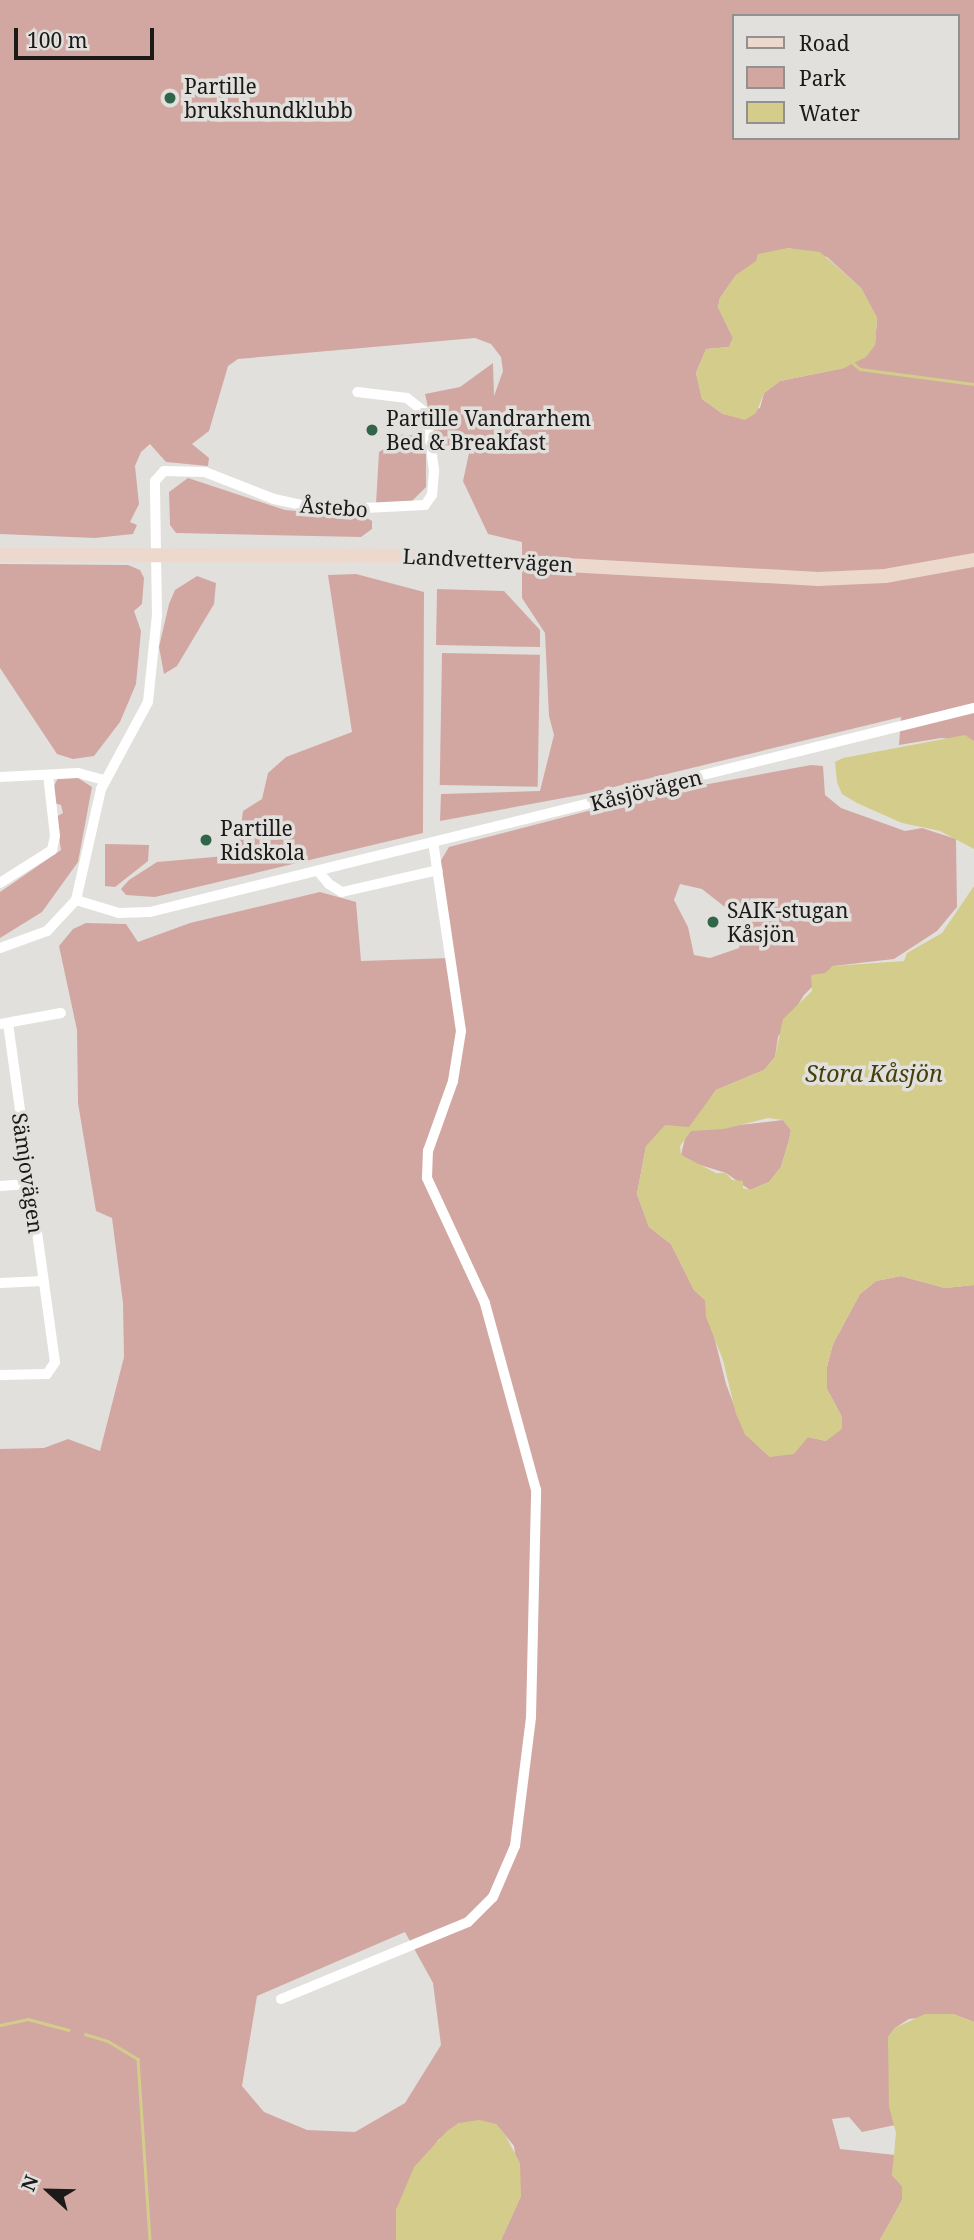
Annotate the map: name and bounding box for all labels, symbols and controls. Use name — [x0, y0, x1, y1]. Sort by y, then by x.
scale bar — [18, 14, 158, 58]
legend — [732, 14, 960, 140]
text: 100 m — [27, 26, 88, 54]
text: Road — [799, 29, 850, 57]
text: Park — [799, 64, 846, 92]
place label: Partille brukshundklubb — [184, 73, 353, 123]
marker: Partille brukshundklubb — [162, 90, 178, 106]
text: Water — [799, 99, 860, 127]
place label: Partille Vandrarhem Bed & Breakfast — [386, 405, 591, 455]
marker: Partille Vandrarhem Bed & Breakfast — [364, 422, 380, 438]
street label: Åstebo — [299, 492, 369, 522]
street label: Landvettervägen — [402, 543, 574, 577]
street label: Kåsjövägen — [587, 764, 705, 816]
place label: Partille Ridskola — [220, 815, 305, 865]
marker: Partille Ridskola — [198, 832, 214, 848]
place label: SAIK-stugan Kåsjön — [727, 897, 849, 947]
marker: SAIK-stugan Kåsjön — [705, 914, 721, 930]
water label: Stora Kåsjön — [805, 1059, 943, 1087]
street label: Sämjovägen — [7, 1111, 49, 1235]
north arrow — [14, 2156, 84, 2226]
text: N — [15, 2171, 44, 2195]

